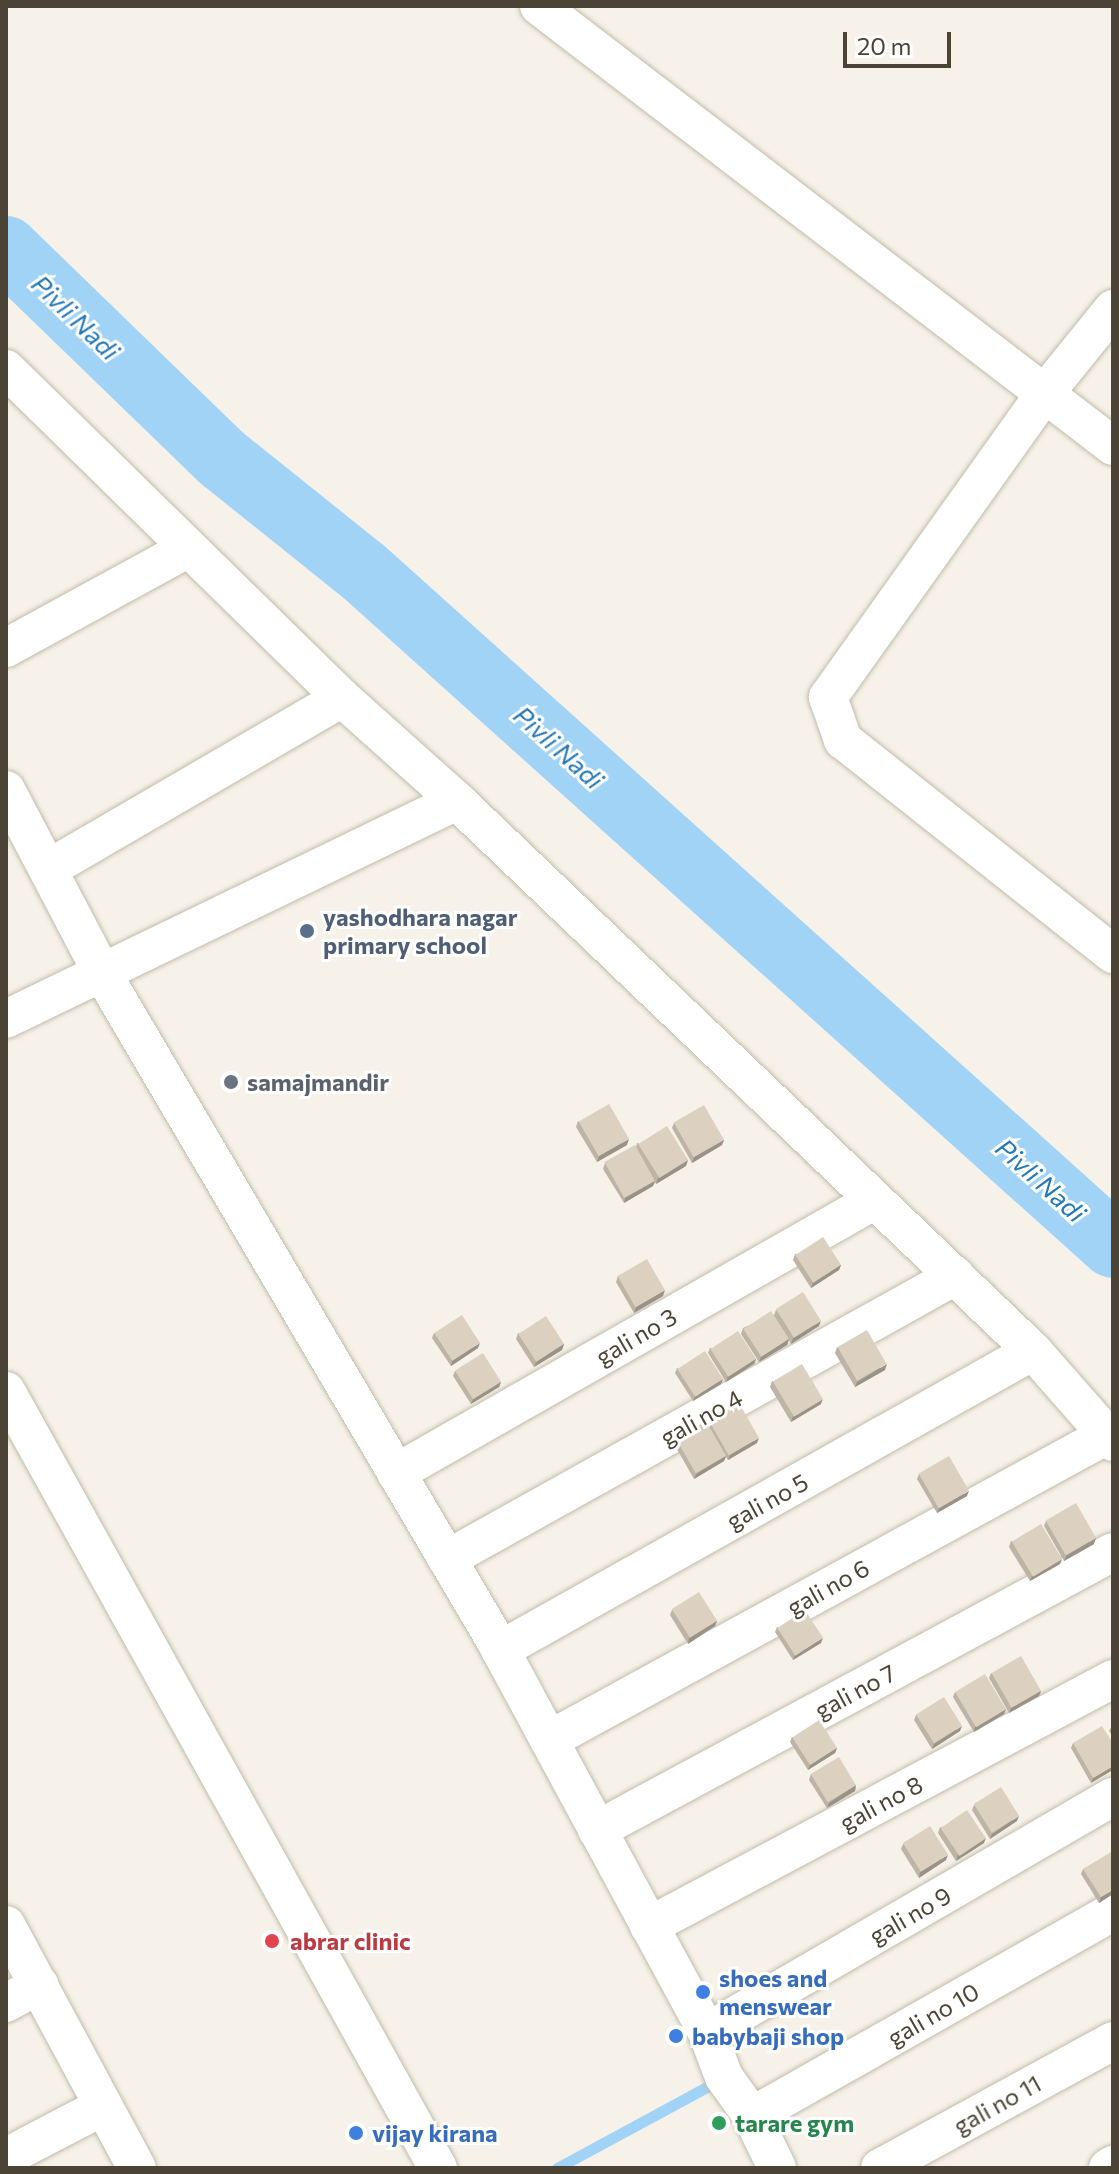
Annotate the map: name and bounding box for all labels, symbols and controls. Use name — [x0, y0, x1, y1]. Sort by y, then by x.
scale bar — [847, 16, 955, 66]
text: 20 m — [857, 31, 911, 60]
water label: Pivli Nadi — [26, 268, 126, 366]
water label: Pivli Nadi — [508, 699, 610, 795]
place label: yashodhara nagar primary school — [323, 903, 518, 959]
marker: yashodhara nagar primary school — [298, 922, 316, 940]
place label: samajmandir — [247, 1068, 389, 1096]
marker: samajmandir — [222, 1073, 240, 1091]
water label: Pivli Nadi — [990, 1132, 1092, 1228]
street label: gali no 3 — [590, 1301, 682, 1371]
street label: gali no 4 — [655, 1383, 747, 1451]
street label: gali no 5 — [721, 1467, 813, 1535]
street label: gali no 6 — [782, 1553, 874, 1621]
street label: gali no 7 — [810, 1658, 900, 1724]
street label: gali no 8 — [835, 1769, 927, 1837]
street label: gali no 9 — [864, 1880, 956, 1950]
place label: abrar clinic — [290, 1927, 411, 1955]
marker: abrar clinic — [261, 1930, 283, 1952]
place label: shoes and menswear — [719, 1964, 832, 2020]
street label: gali no 10 — [882, 1976, 984, 2052]
marker: shoes and menswear — [694, 1983, 712, 2001]
place label: babybaji shop — [692, 2022, 844, 2050]
marker: babybaji shop — [667, 2027, 685, 2045]
street label: gali no 11 — [948, 2068, 1046, 2140]
place label: tarare gym — [735, 2109, 854, 2137]
marker: tarare gym — [710, 2114, 728, 2132]
place label: vijay kirana — [372, 2119, 498, 2147]
marker: vijay kirana — [347, 2124, 365, 2142]

